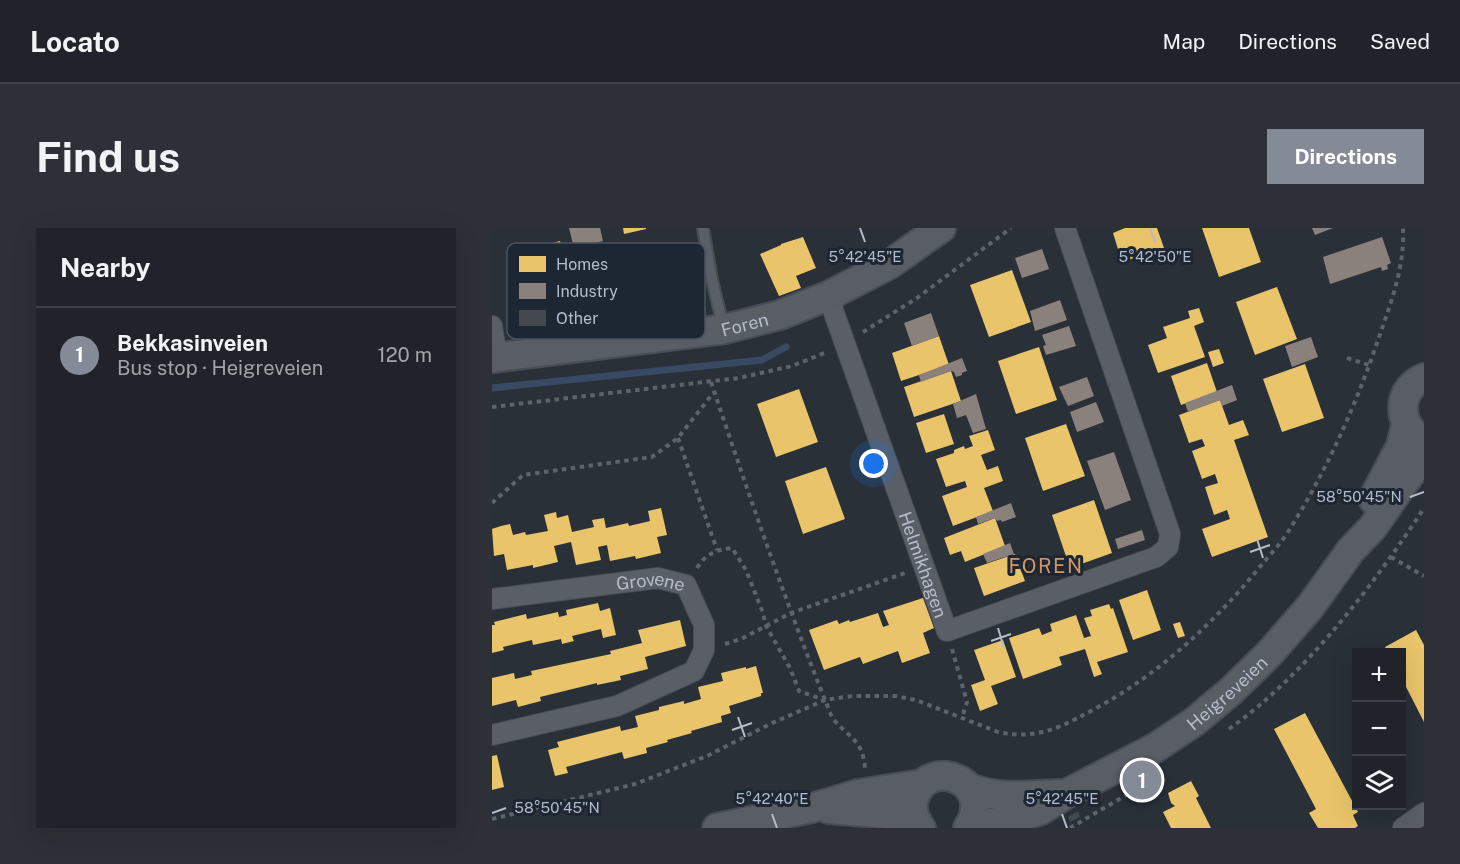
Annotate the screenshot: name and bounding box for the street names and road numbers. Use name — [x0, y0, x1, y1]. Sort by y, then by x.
street label: Foren — [719, 308, 770, 340]
street label: Helmikhagen — [895, 509, 952, 621]
street label: Grovene — [615, 567, 687, 595]
street label: Heigreveien — [1182, 651, 1271, 734]

